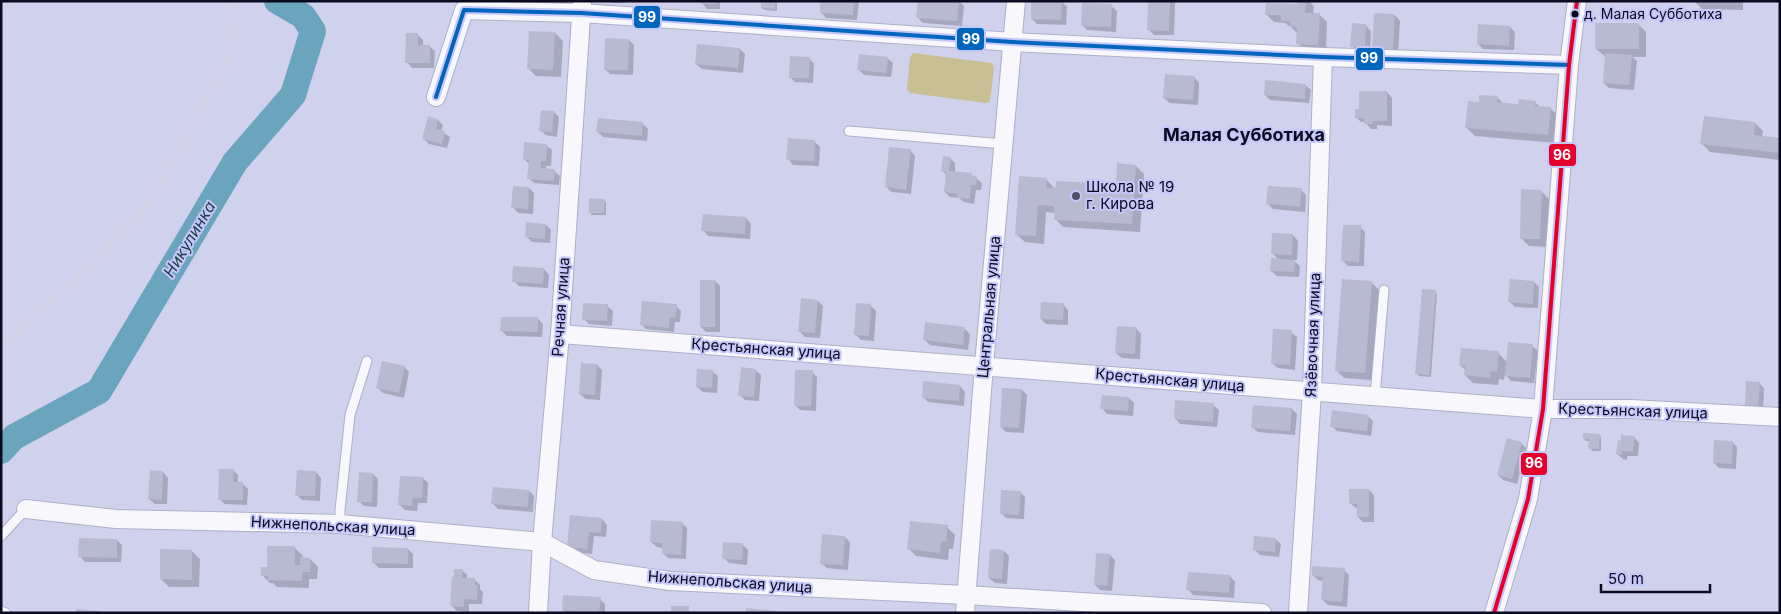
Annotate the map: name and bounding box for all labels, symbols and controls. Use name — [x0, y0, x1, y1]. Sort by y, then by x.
line badge: 99 — [633, 5, 661, 29]
place label: д. Малая Субботиха — [1584, 5, 1722, 22]
text: 99 — [638, 8, 656, 25]
marker: д. Малая Субботиха — [1570, 9, 1580, 19]
line badge: 99 — [956, 27, 985, 51]
text: 99 — [962, 30, 980, 47]
line badge: 99 — [1355, 47, 1384, 71]
text: 99 — [1360, 49, 1378, 66]
district label: Малая Субботиха — [1163, 124, 1325, 145]
line badge: 96 — [1548, 143, 1577, 167]
text: 96 — [1553, 146, 1571, 163]
place label: Школа № 19 г. Кирова — [1086, 177, 1174, 213]
marker: Школа № 19 г. Кирова — [1070, 190, 1082, 202]
water label: Никулинка — [159, 197, 220, 281]
street label: Центральная улица — [973, 235, 1004, 379]
street label: Речная улица — [548, 257, 573, 357]
street label: Язёвочная улица — [1301, 272, 1324, 398]
street label: Крестьянская улица — [691, 334, 841, 363]
street label: Крестьянская улица — [1095, 364, 1245, 395]
street label: Крестьянская улица — [1558, 398, 1708, 423]
line badge: 96 — [1520, 452, 1548, 476]
text: 96 — [1525, 454, 1543, 471]
street label: Нижнепольская улица — [250, 512, 416, 539]
scale bar — [1601, 562, 1710, 594]
street label: Нижнепольская улица — [647, 566, 813, 597]
text: 50 m — [1608, 569, 1644, 588]

